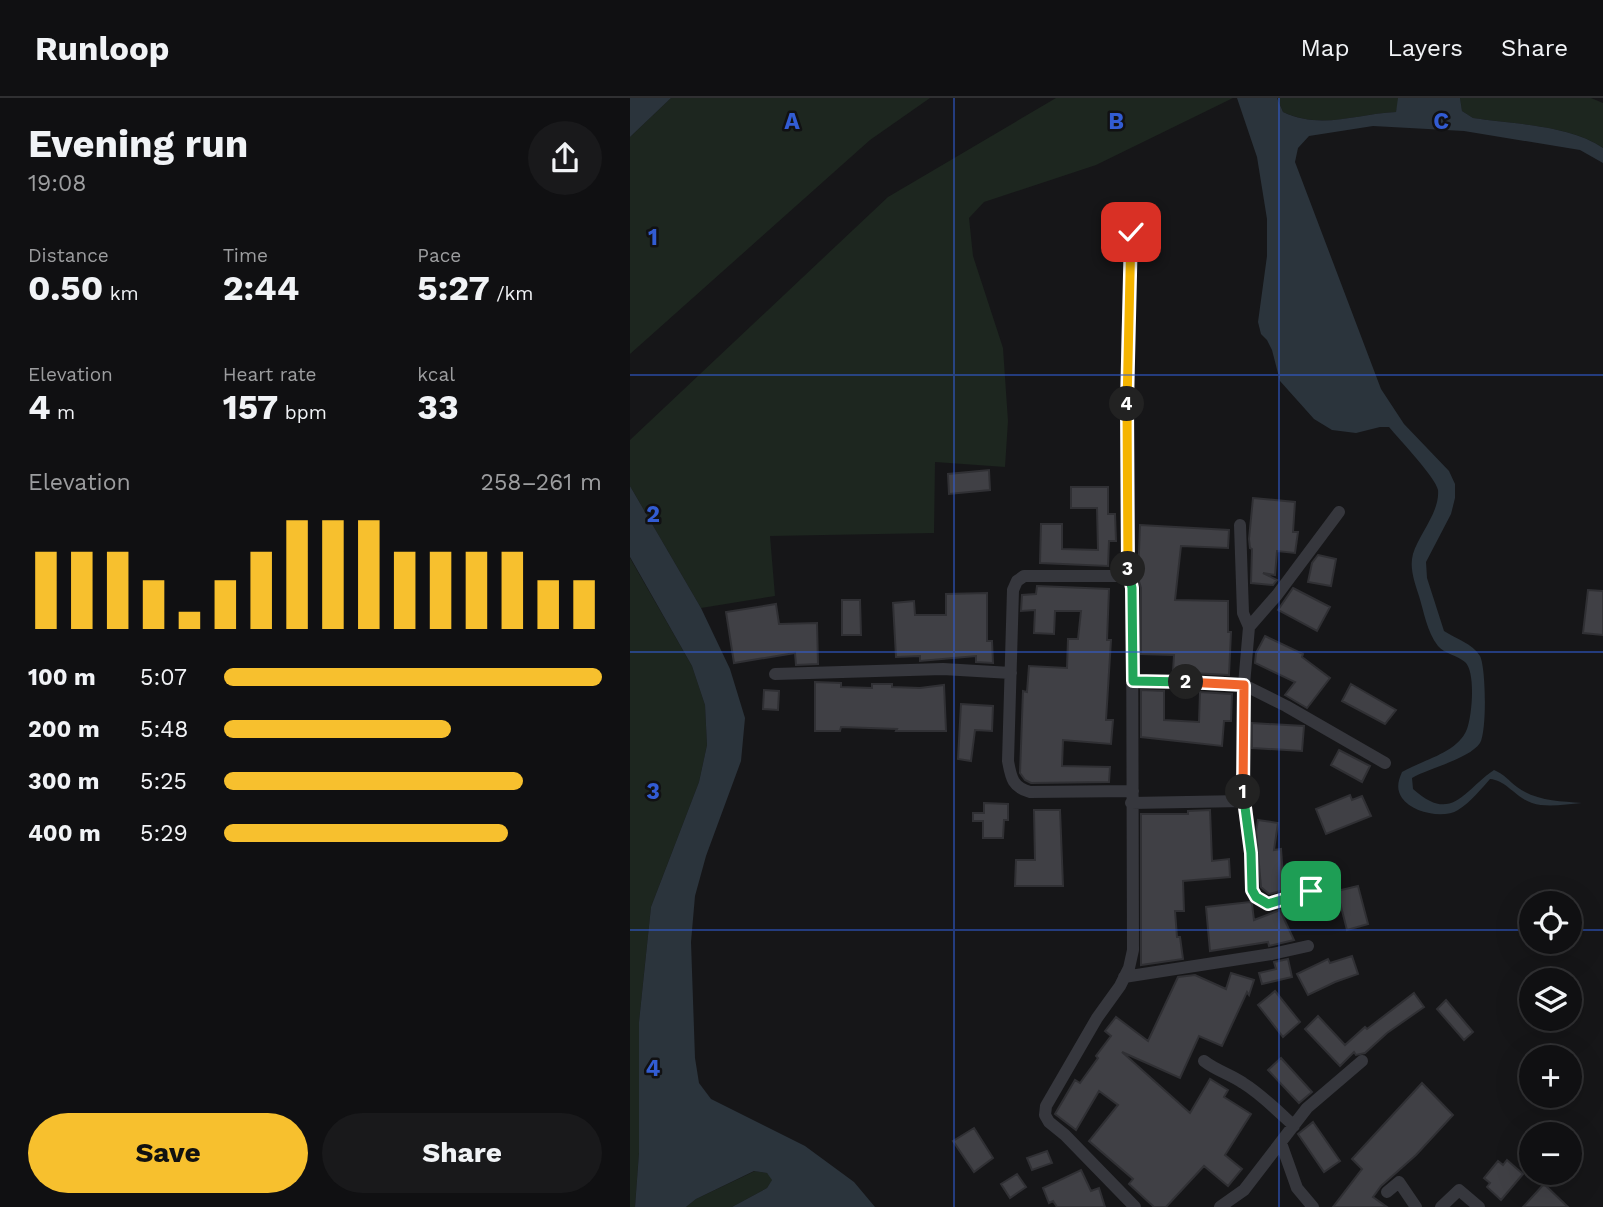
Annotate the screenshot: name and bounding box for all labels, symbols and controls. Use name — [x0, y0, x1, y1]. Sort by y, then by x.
text: Runloop — [35, 29, 170, 68]
text: Map — [1301, 34, 1349, 62]
text: Layers — [1387, 34, 1463, 62]
text: Share — [1501, 34, 1568, 62]
text: A — [784, 108, 800, 135]
text: B — [1108, 108, 1124, 135]
text: C — [1433, 108, 1449, 135]
button: share — [528, 121, 602, 195]
text: Evening run — [28, 122, 248, 166]
text: 19:08 — [28, 170, 86, 197]
pin — [1101, 202, 1161, 262]
icon: check — [1112, 213, 1150, 251]
text: 1 — [648, 224, 658, 251]
text: Distance — [28, 244, 109, 267]
text: Time — [223, 244, 268, 267]
text: Pace — [417, 244, 461, 267]
text: 0.50 — [28, 267, 103, 309]
text: 2:44 — [223, 267, 299, 309]
text: 5:27 — [417, 267, 490, 309]
text: km — [103, 282, 139, 305]
text: /km — [490, 282, 533, 305]
text: Elevation — [28, 363, 113, 386]
text: Heart rate — [223, 363, 317, 386]
text: kcal — [417, 363, 455, 386]
text: 4 — [28, 386, 51, 428]
text: 157 — [223, 386, 278, 428]
text: 33 — [417, 386, 459, 428]
pin: 4 — [1110, 386, 1144, 422]
text: 4 — [1120, 392, 1133, 415]
text: m — [51, 401, 75, 424]
text: bpm — [278, 401, 327, 424]
text: Elevation — [28, 469, 131, 496]
text: 258–261 m — [481, 469, 602, 496]
text: 2 — [646, 501, 660, 528]
pin: 3 — [1110, 552, 1146, 587]
text: 3 — [1122, 557, 1133, 580]
text: 100 m — [28, 664, 96, 691]
text: 5:07 — [140, 664, 187, 691]
pin: 2 — [1168, 664, 1204, 700]
text: 2 — [1180, 670, 1191, 693]
text: 200 m — [28, 716, 100, 743]
text: 5:48 — [140, 716, 188, 743]
text: 300 m — [28, 768, 99, 795]
text: 5:25 — [140, 768, 187, 795]
pin: 1 — [1226, 774, 1260, 810]
text: 3 — [646, 778, 660, 805]
text: 1 — [1238, 780, 1247, 803]
text: 400 m — [28, 820, 101, 847]
text: 5:29 — [140, 820, 188, 847]
pin — [1281, 861, 1341, 921]
icon: arrive — [1292, 872, 1330, 910]
map controls — [1519, 891, 1582, 1185]
button: locate — [1519, 891, 1582, 954]
button: layers — [1519, 968, 1582, 1031]
button: + — [1519, 1045, 1582, 1108]
text: 4 — [646, 1055, 661, 1082]
button: Save — [28, 1113, 308, 1193]
button: Share — [322, 1113, 602, 1193]
button: − — [1519, 1122, 1582, 1185]

